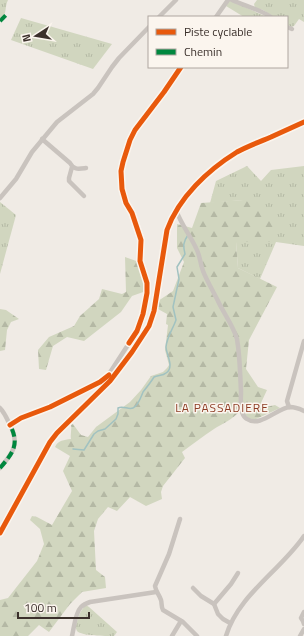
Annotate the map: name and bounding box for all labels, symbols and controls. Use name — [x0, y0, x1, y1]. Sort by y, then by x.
north arrow — [16, 16, 56, 56]
legend — [148, 16, 288, 68]
text: Piste cyclable — [184, 22, 252, 41]
text: N — [18, 33, 35, 43]
text: Chemin — [184, 42, 222, 61]
district label: LA PASSADIERE — [175, 398, 269, 417]
scale bar — [18, 594, 89, 620]
text: 100 m — [24, 598, 57, 617]

